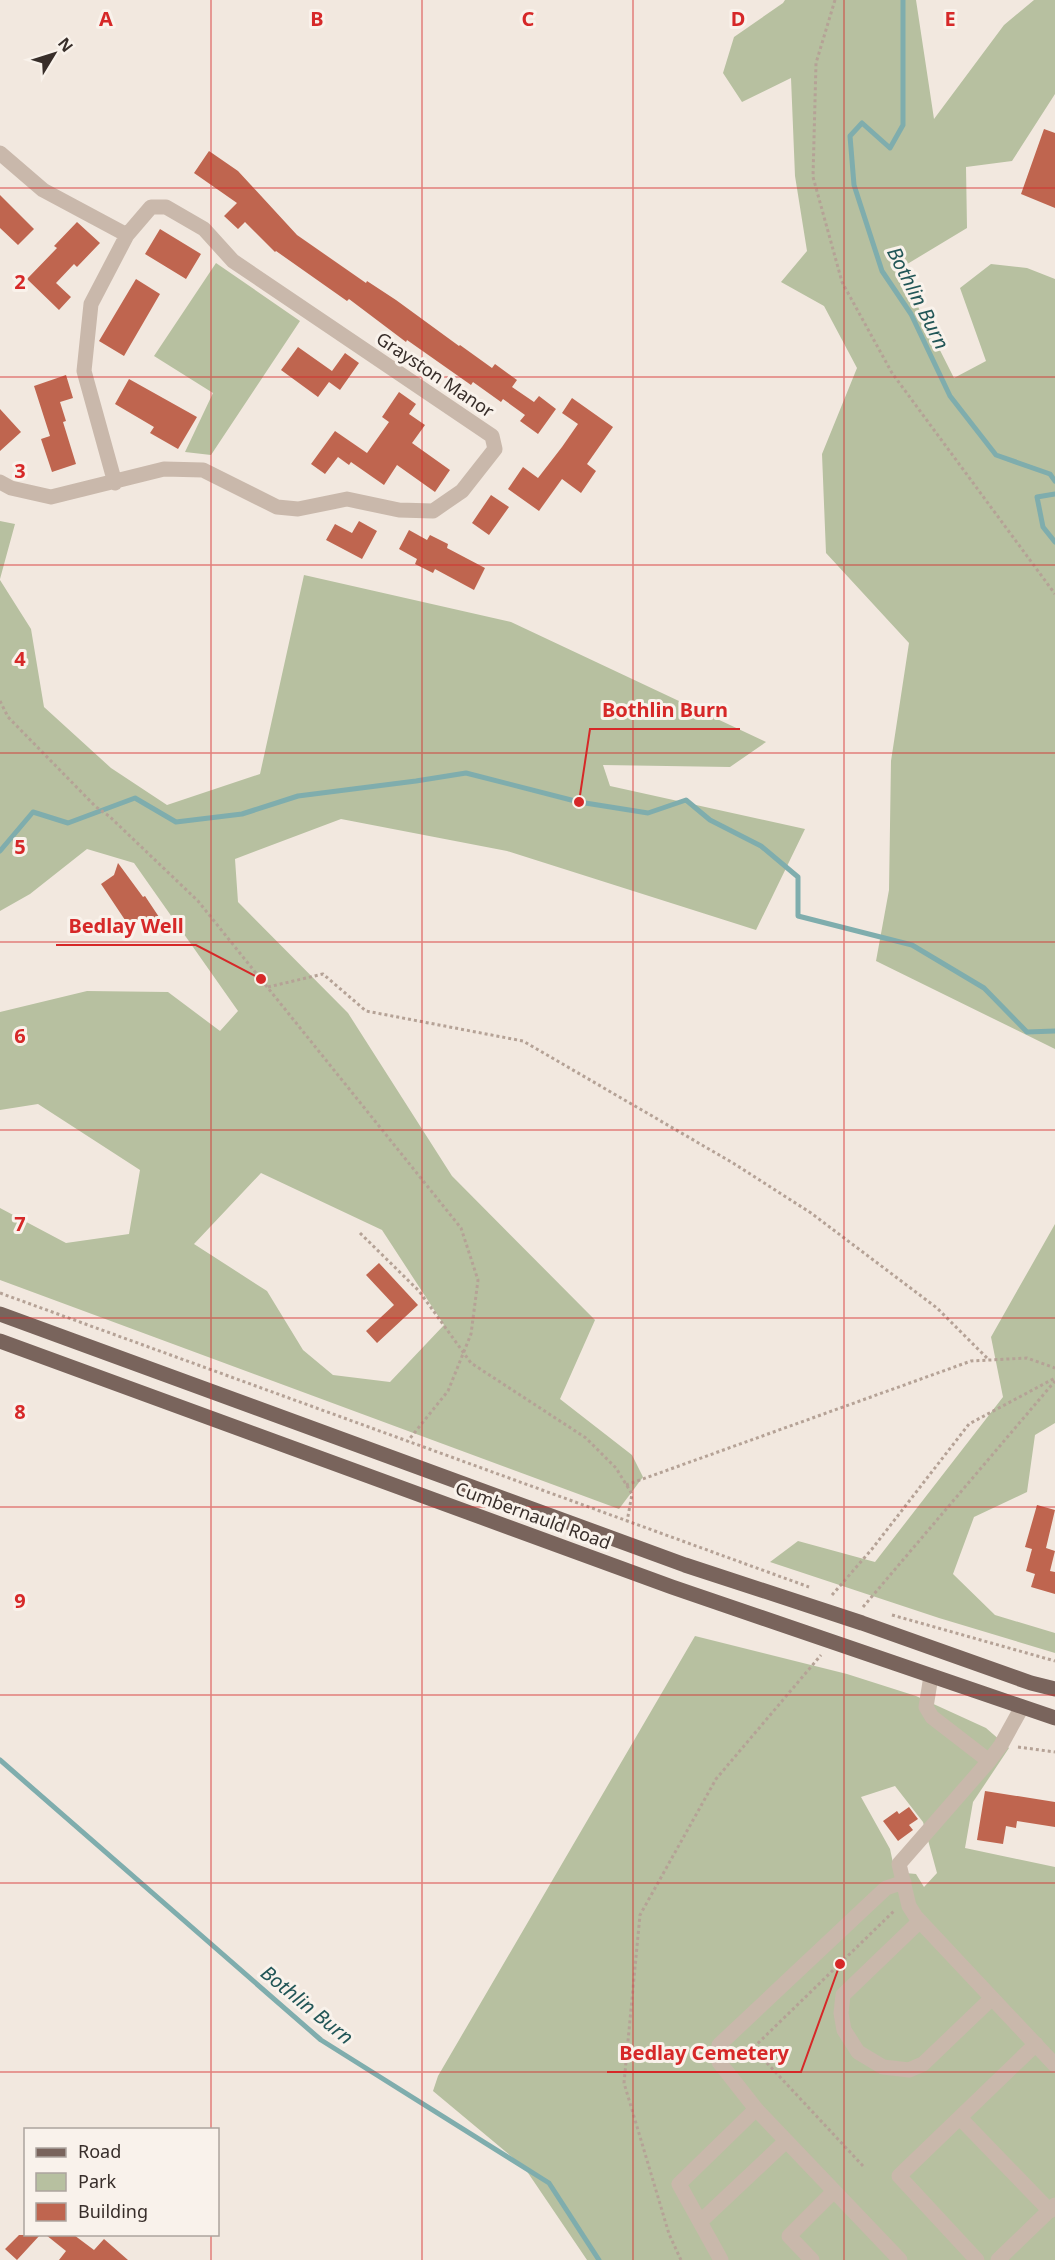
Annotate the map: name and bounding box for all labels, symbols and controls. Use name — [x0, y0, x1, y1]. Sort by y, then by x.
text: A — [99, 5, 113, 32]
text: B — [310, 5, 324, 32]
text: C — [522, 5, 535, 32]
text: D — [731, 5, 745, 32]
text: E — [944, 5, 956, 32]
north arrow — [24, 24, 84, 84]
text: N — [53, 33, 78, 57]
water label: Bothlin Burn — [881, 242, 956, 354]
text: 2 — [14, 268, 26, 295]
street label: Grayston Manor — [372, 326, 500, 423]
text: 3 — [14, 457, 26, 484]
text: 4 — [14, 645, 26, 672]
callout: Bothlin Burn — [590, 691, 740, 729]
text: Bothlin Burn — [602, 696, 728, 723]
text: 5 — [14, 833, 26, 860]
callout: Bedlay Well — [56, 907, 196, 945]
text: Bedlay Well — [68, 912, 184, 939]
text: 6 — [14, 1022, 26, 1049]
text: 7 — [14, 1210, 26, 1237]
text: 8 — [14, 1398, 26, 1425]
street label: Cumbernauld Road — [452, 1476, 614, 1554]
text: 9 — [14, 1587, 26, 1614]
water label: Bothlin Burn — [255, 1959, 359, 2050]
callout: Bedlay Cemetery — [607, 2034, 801, 2072]
text: Bedlay Cemetery — [619, 2039, 789, 2066]
legend — [24, 2128, 219, 2236]
text: Road — [78, 2139, 121, 2163]
text: Park — [78, 2169, 116, 2193]
text: Building — [78, 2199, 148, 2223]

